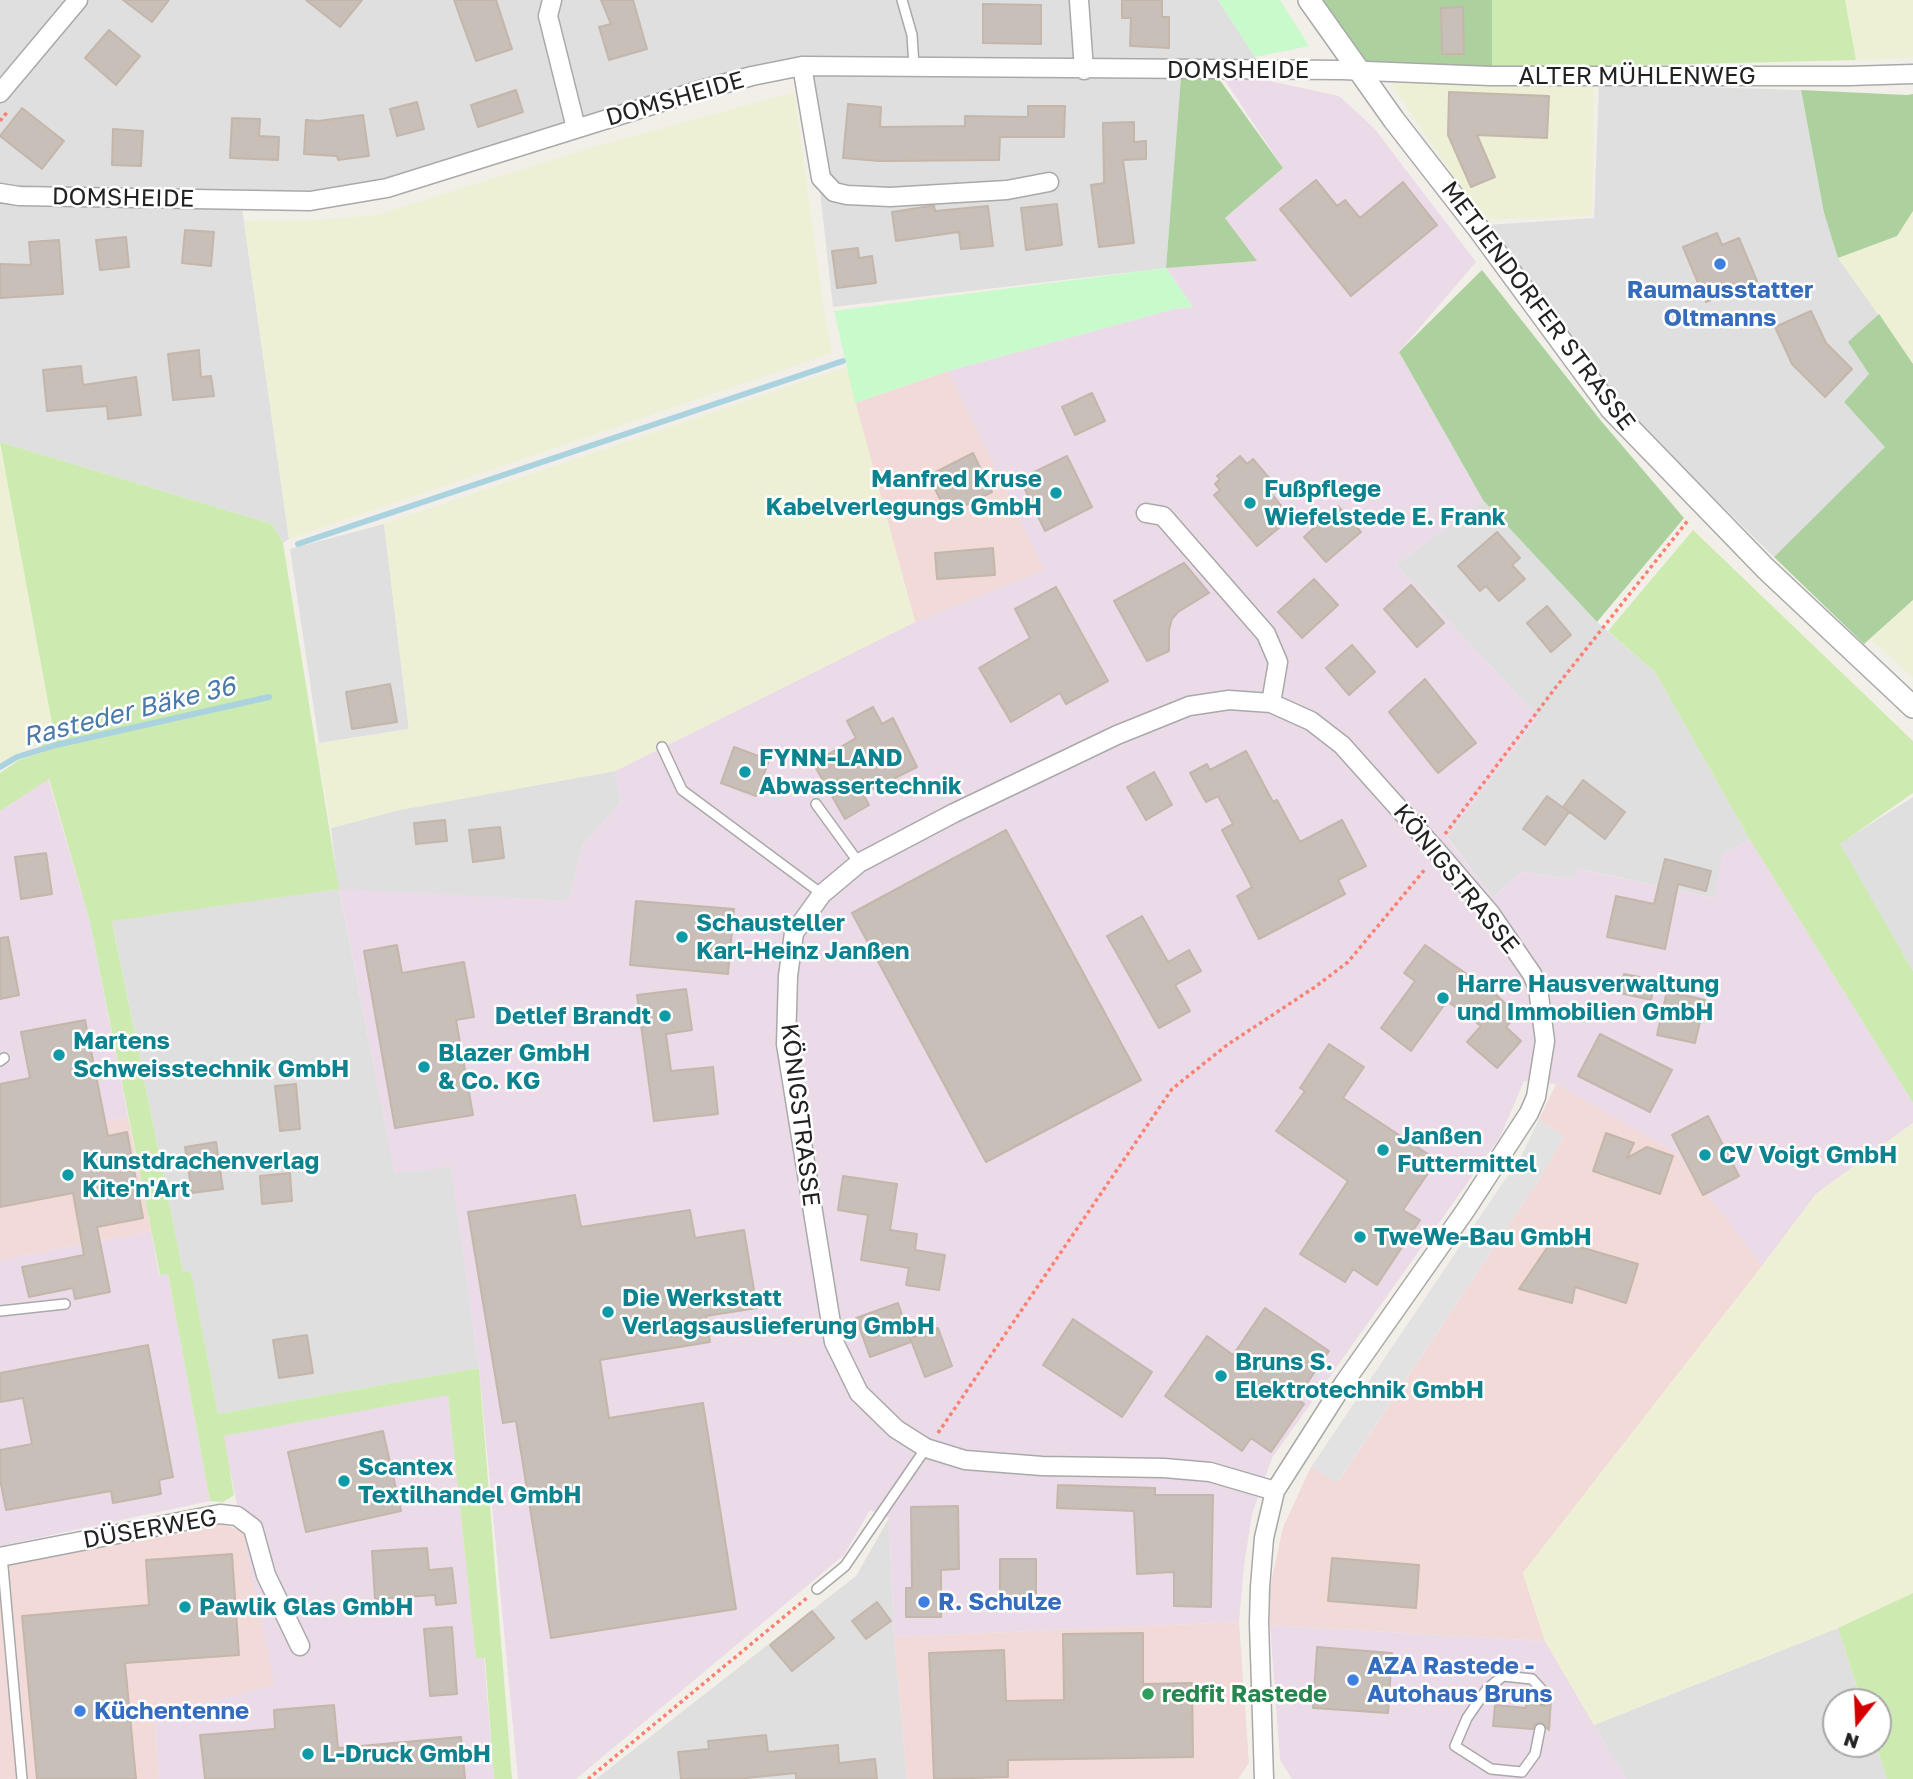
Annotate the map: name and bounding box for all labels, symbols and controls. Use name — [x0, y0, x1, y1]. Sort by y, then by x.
street label: DOMSHEIDE — [1167, 56, 1309, 84]
street label: ALTER MÜHLENWEG — [1518, 62, 1756, 90]
street label: DOMSHEIDE — [603, 66, 747, 132]
street label: METJENDORFER STRASSE — [1435, 176, 1641, 436]
street label: DOMSHEIDE — [52, 182, 194, 214]
marker: Raumausstatter Oltmanns — [1712, 256, 1728, 272]
place label: Raumausstatter Oltmanns — [1627, 276, 1813, 332]
place label: Manfred Kruse Kabelverlegungs GmbH — [766, 465, 1042, 521]
place label: Fußpflege Wiefelstede E. Frank — [1264, 475, 1506, 531]
marker: Manfred Kruse Kabelverlegungs GmbH — [1048, 485, 1064, 501]
marker: Fußpflege Wiefelstede E. Frank — [1242, 495, 1258, 511]
water label: Rasteder Bäke 36 — [20, 671, 238, 753]
place label: FYNN-LAND Abwassertechnik — [759, 744, 962, 800]
marker: FYNN-LAND Abwassertechnik — [737, 764, 753, 780]
street label: KÖNIGSTRASSE — [1387, 798, 1525, 960]
place label: Schausteller Karl-Heinz Janßen — [696, 909, 910, 965]
marker: Schausteller Karl-Heinz Janßen — [674, 929, 690, 945]
place label: Harre Hausverwaltung und Immobilien GmbH — [1457, 970, 1719, 1026]
marker: Harre Hausverwaltung und Immobilien GmbH — [1435, 990, 1451, 1006]
place label: Detlef Brandt — [495, 1002, 651, 1030]
marker: Detlef Brandt — [657, 1008, 673, 1024]
street label: KÖNIGSTRASSE — [774, 1022, 826, 1208]
place label: Martens Schweisstechnik GmbH — [73, 1027, 349, 1083]
place label: Blazer GmbH & Co. KG — [438, 1039, 590, 1095]
marker: Martens Schweisstechnik GmbH — [51, 1047, 67, 1063]
marker: Blazer GmbH & Co. KG — [416, 1059, 432, 1075]
place label: Janßen Futtermittel — [1397, 1122, 1537, 1178]
place label: CV Voigt GmbH — [1719, 1141, 1897, 1169]
marker: Janßen Futtermittel — [1375, 1142, 1391, 1158]
place label: Kunstdrachenverlag Kite'n'Art — [82, 1147, 319, 1203]
marker: CV Voigt GmbH — [1697, 1147, 1713, 1163]
marker: Kunstdrachenverlag Kite'n'Art — [60, 1167, 76, 1183]
place label: TweWe-Bau GmbH — [1374, 1223, 1592, 1251]
marker: TweWe-Bau GmbH — [1352, 1229, 1368, 1245]
place label: Die Werkstatt Verlagsauslieferung GmbH — [622, 1284, 935, 1340]
marker: Die Werkstatt Verlagsauslieferung GmbH — [600, 1304, 616, 1320]
place label: Bruns S. Elektrotechnik GmbH — [1235, 1348, 1484, 1404]
marker: Bruns S. Elektrotechnik GmbH — [1213, 1368, 1229, 1384]
place label: Scantex Textilhandel GmbH — [358, 1453, 581, 1509]
marker: Scantex Textilhandel GmbH — [336, 1473, 352, 1489]
street label: DÜSERWEG — [81, 1503, 219, 1555]
place label: R. Schulze — [938, 1588, 1062, 1616]
place label: Pawlik Glas GmbH — [199, 1593, 414, 1621]
marker: R. Schulze — [916, 1594, 932, 1610]
marker: Pawlik Glas GmbH — [177, 1599, 193, 1615]
place label: AZA Rastede - Autohaus Bruns — [1367, 1652, 1553, 1708]
marker: AZA Rastede - Autohaus Bruns — [1345, 1672, 1361, 1688]
place label: redfit Rastede — [1162, 1680, 1327, 1708]
marker: redfit Rastede — [1140, 1686, 1156, 1702]
north arrow — [1822, 1688, 1892, 1758]
place label: Küchentenne — [94, 1697, 249, 1725]
marker: Küchentenne — [72, 1703, 88, 1719]
text: N — [1841, 1728, 1861, 1755]
place label: L-Druck GmbH — [322, 1740, 491, 1768]
marker: L-Druck GmbH — [300, 1746, 316, 1762]

